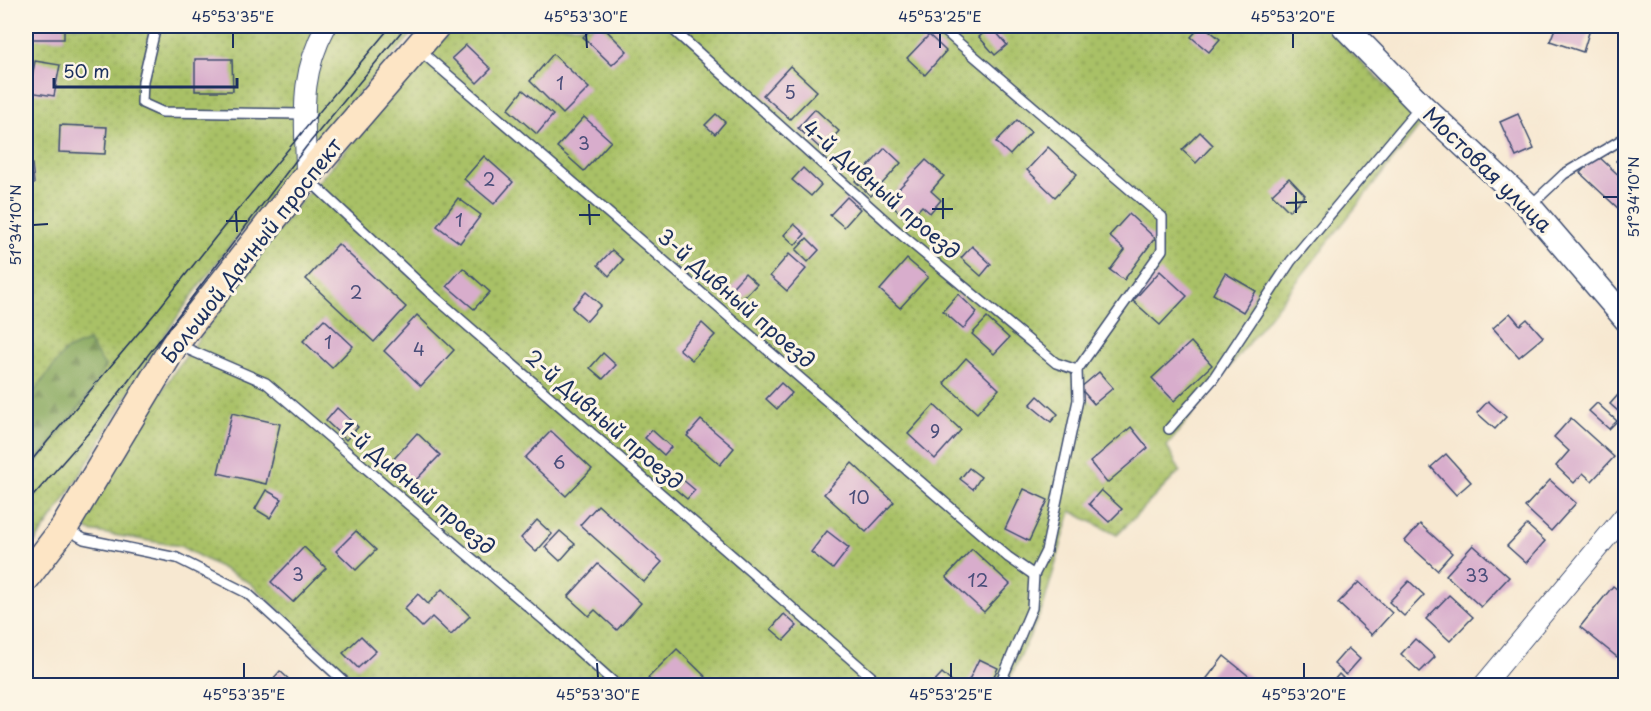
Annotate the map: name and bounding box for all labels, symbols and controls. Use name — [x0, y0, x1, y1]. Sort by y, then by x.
text: 45°53'35"E — [192, 4, 274, 27]
text: 45°53'30"E — [544, 4, 628, 27]
text: 45°53'25"E — [898, 4, 982, 27]
text: 45°53'20"E — [1251, 4, 1335, 27]
scale bar — [54, 51, 237, 89]
text: 50 m — [63, 57, 110, 84]
house number: 1 — [556, 69, 564, 96]
house number: 5 — [784, 78, 796, 105]
street label: Мостовая улица — [1416, 98, 1561, 240]
street label: 4-й Дивный проезд — [797, 111, 968, 266]
house number: 3 — [578, 129, 590, 156]
street label: Большой Дачный проспект — [152, 130, 349, 369]
text: 51°34'10"N — [1621, 156, 1644, 238]
house number: 2 — [483, 165, 495, 192]
text: 51°34'10"N — [3, 184, 26, 266]
house number: 1 — [455, 206, 463, 233]
street label: 3-й Дивный проезд — [652, 220, 823, 375]
house number: 2 — [350, 278, 362, 305]
house number: 1 — [324, 328, 332, 355]
house number: 4 — [413, 335, 425, 362]
street label: 2-й Дивный проезд — [519, 341, 691, 496]
street label: 1-й Дивный проезд — [333, 412, 503, 561]
house number: 9 — [930, 417, 940, 444]
house number: 6 — [553, 448, 565, 475]
house number: 10 — [848, 483, 870, 510]
house number: 3 — [292, 560, 304, 587]
house number: 33 — [1465, 561, 1489, 588]
house number: 12 — [968, 566, 988, 593]
text: 45°53'35"E — [203, 682, 285, 705]
text: 45°53'30"E — [556, 682, 640, 705]
text: 45°53'25"E — [909, 682, 993, 705]
text: 45°53'20"E — [1262, 682, 1346, 705]

